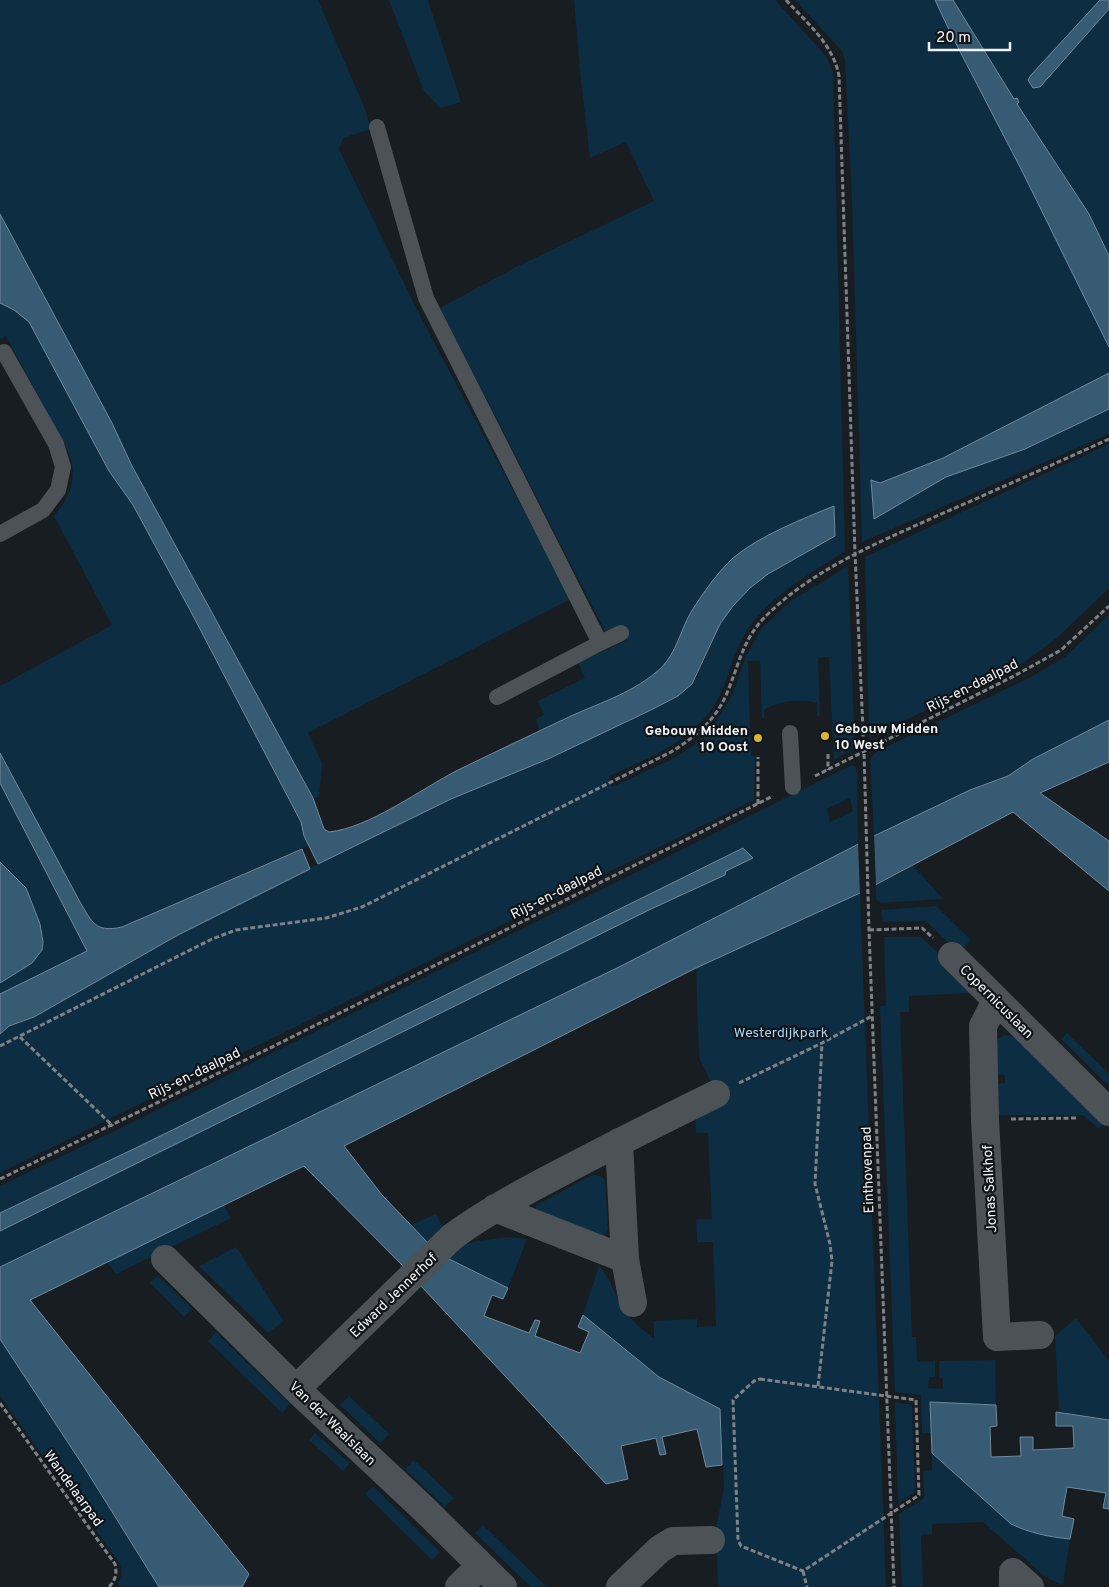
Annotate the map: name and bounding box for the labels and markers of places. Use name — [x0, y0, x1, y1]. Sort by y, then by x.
place label: Gebouw Midden 10 West — [835, 721, 938, 754]
place label: Gebouw Midden 10 Oost — [645, 723, 748, 756]
marker: Gebouw Midden 10 West — [819, 730, 831, 742]
marker: Gebouw Midden 10 Oost — [752, 732, 764, 744]

